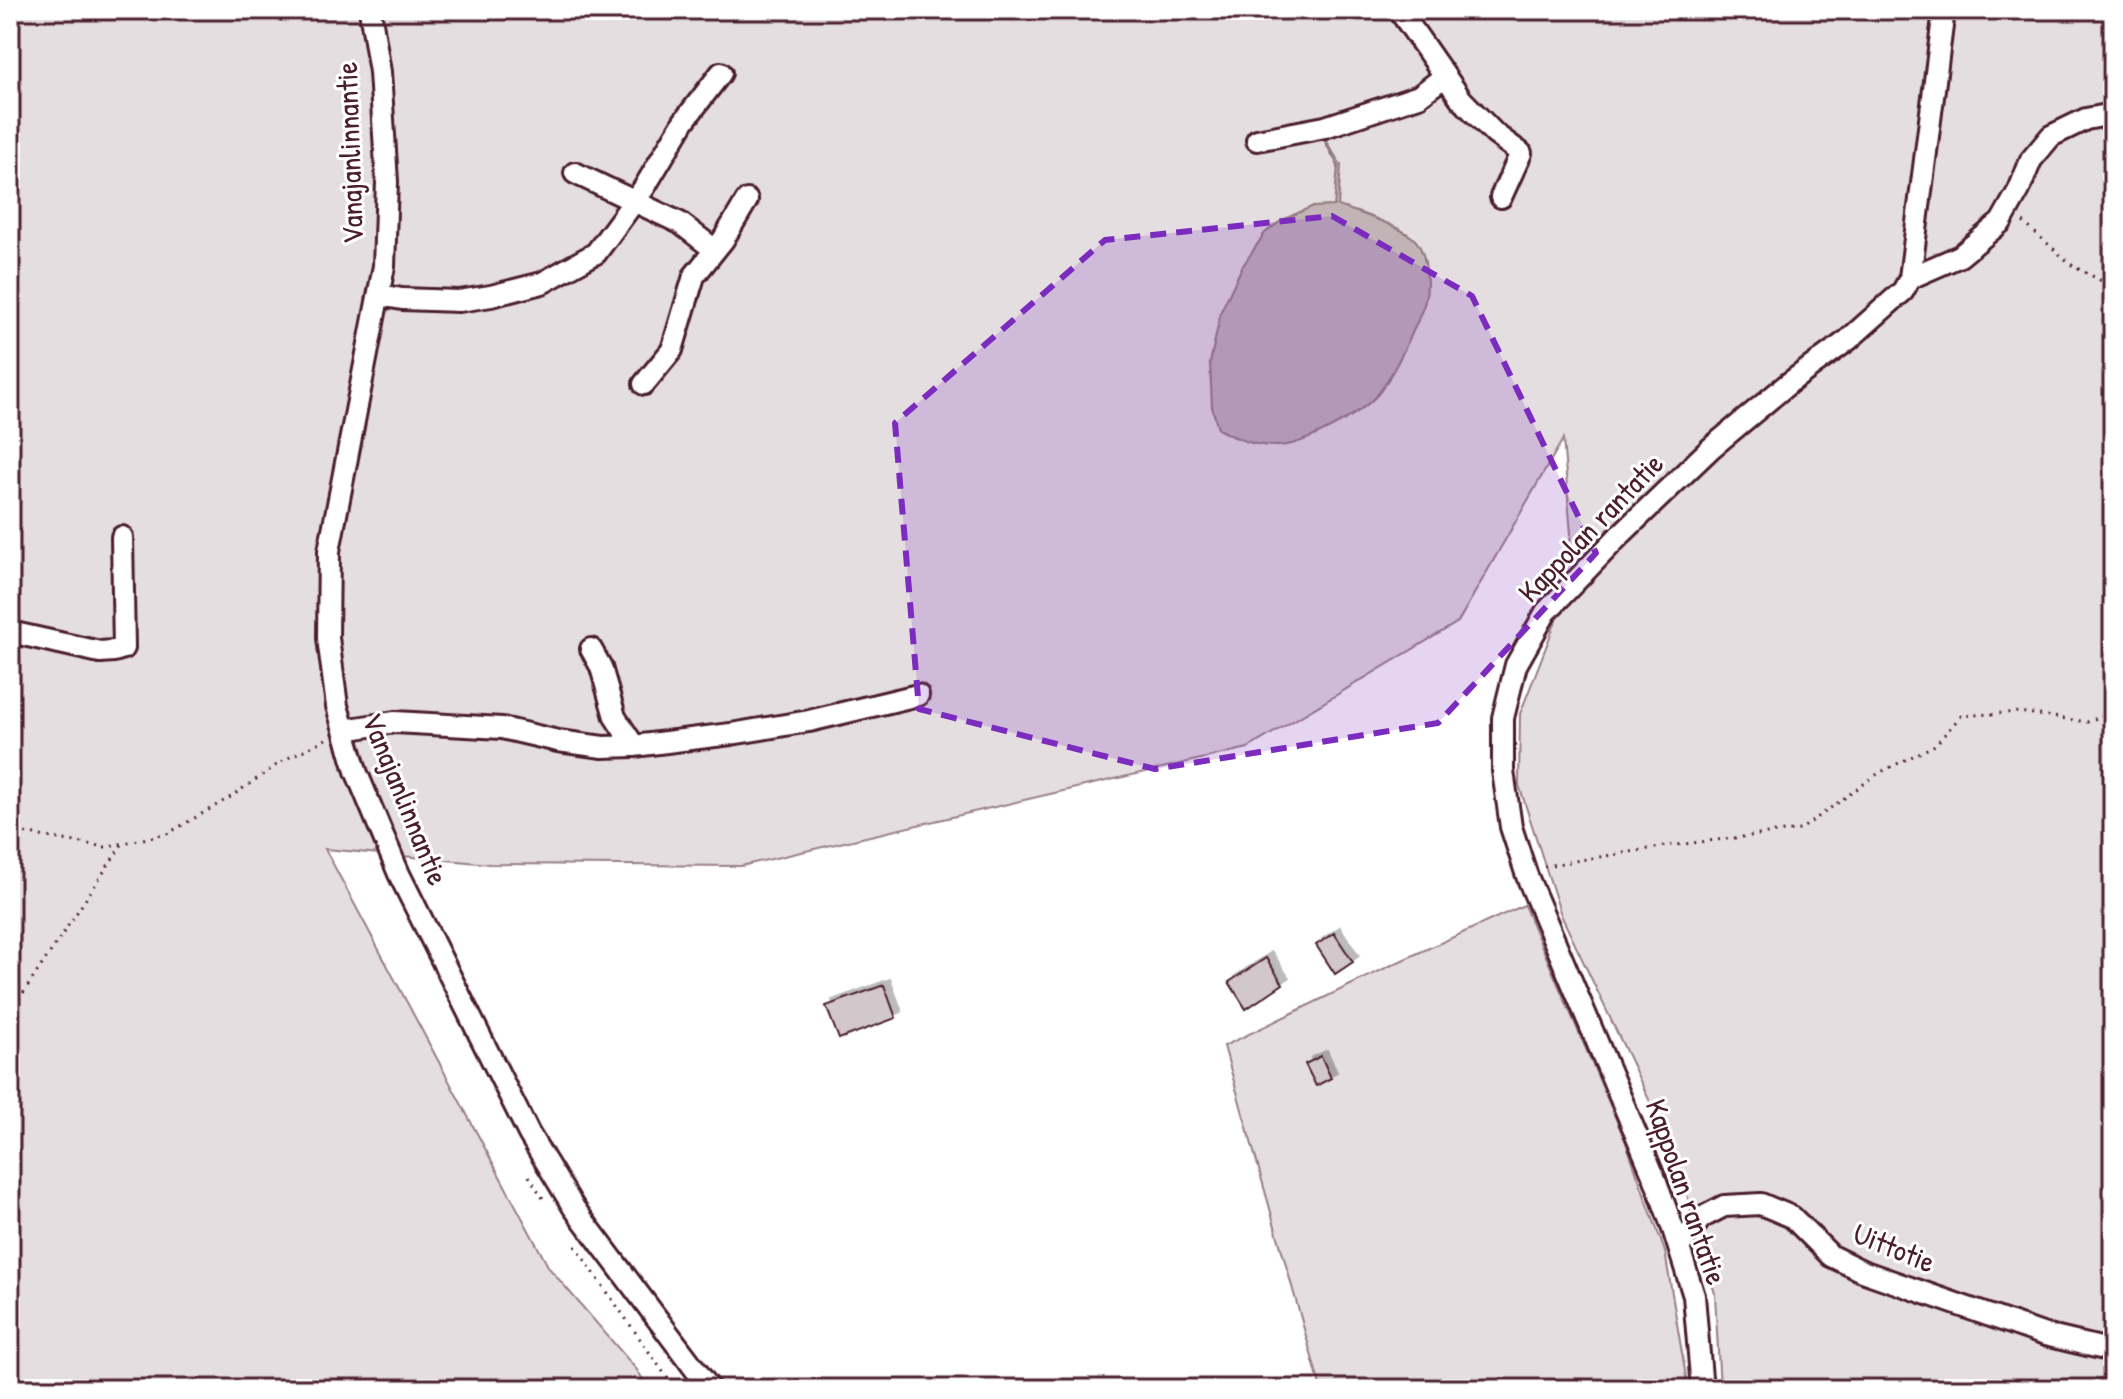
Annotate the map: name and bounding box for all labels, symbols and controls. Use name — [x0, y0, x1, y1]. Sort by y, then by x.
street label: Vanajanlinnantie — [326, 61, 372, 245]
street label: Kappolan rantatie — [1509, 444, 1672, 611]
street label: Vanajanlinnantie — [353, 707, 459, 891]
street label: Kappolan rantatie — [1637, 1094, 1737, 1290]
street label: Uittotie — [1848, 1213, 1941, 1282]

